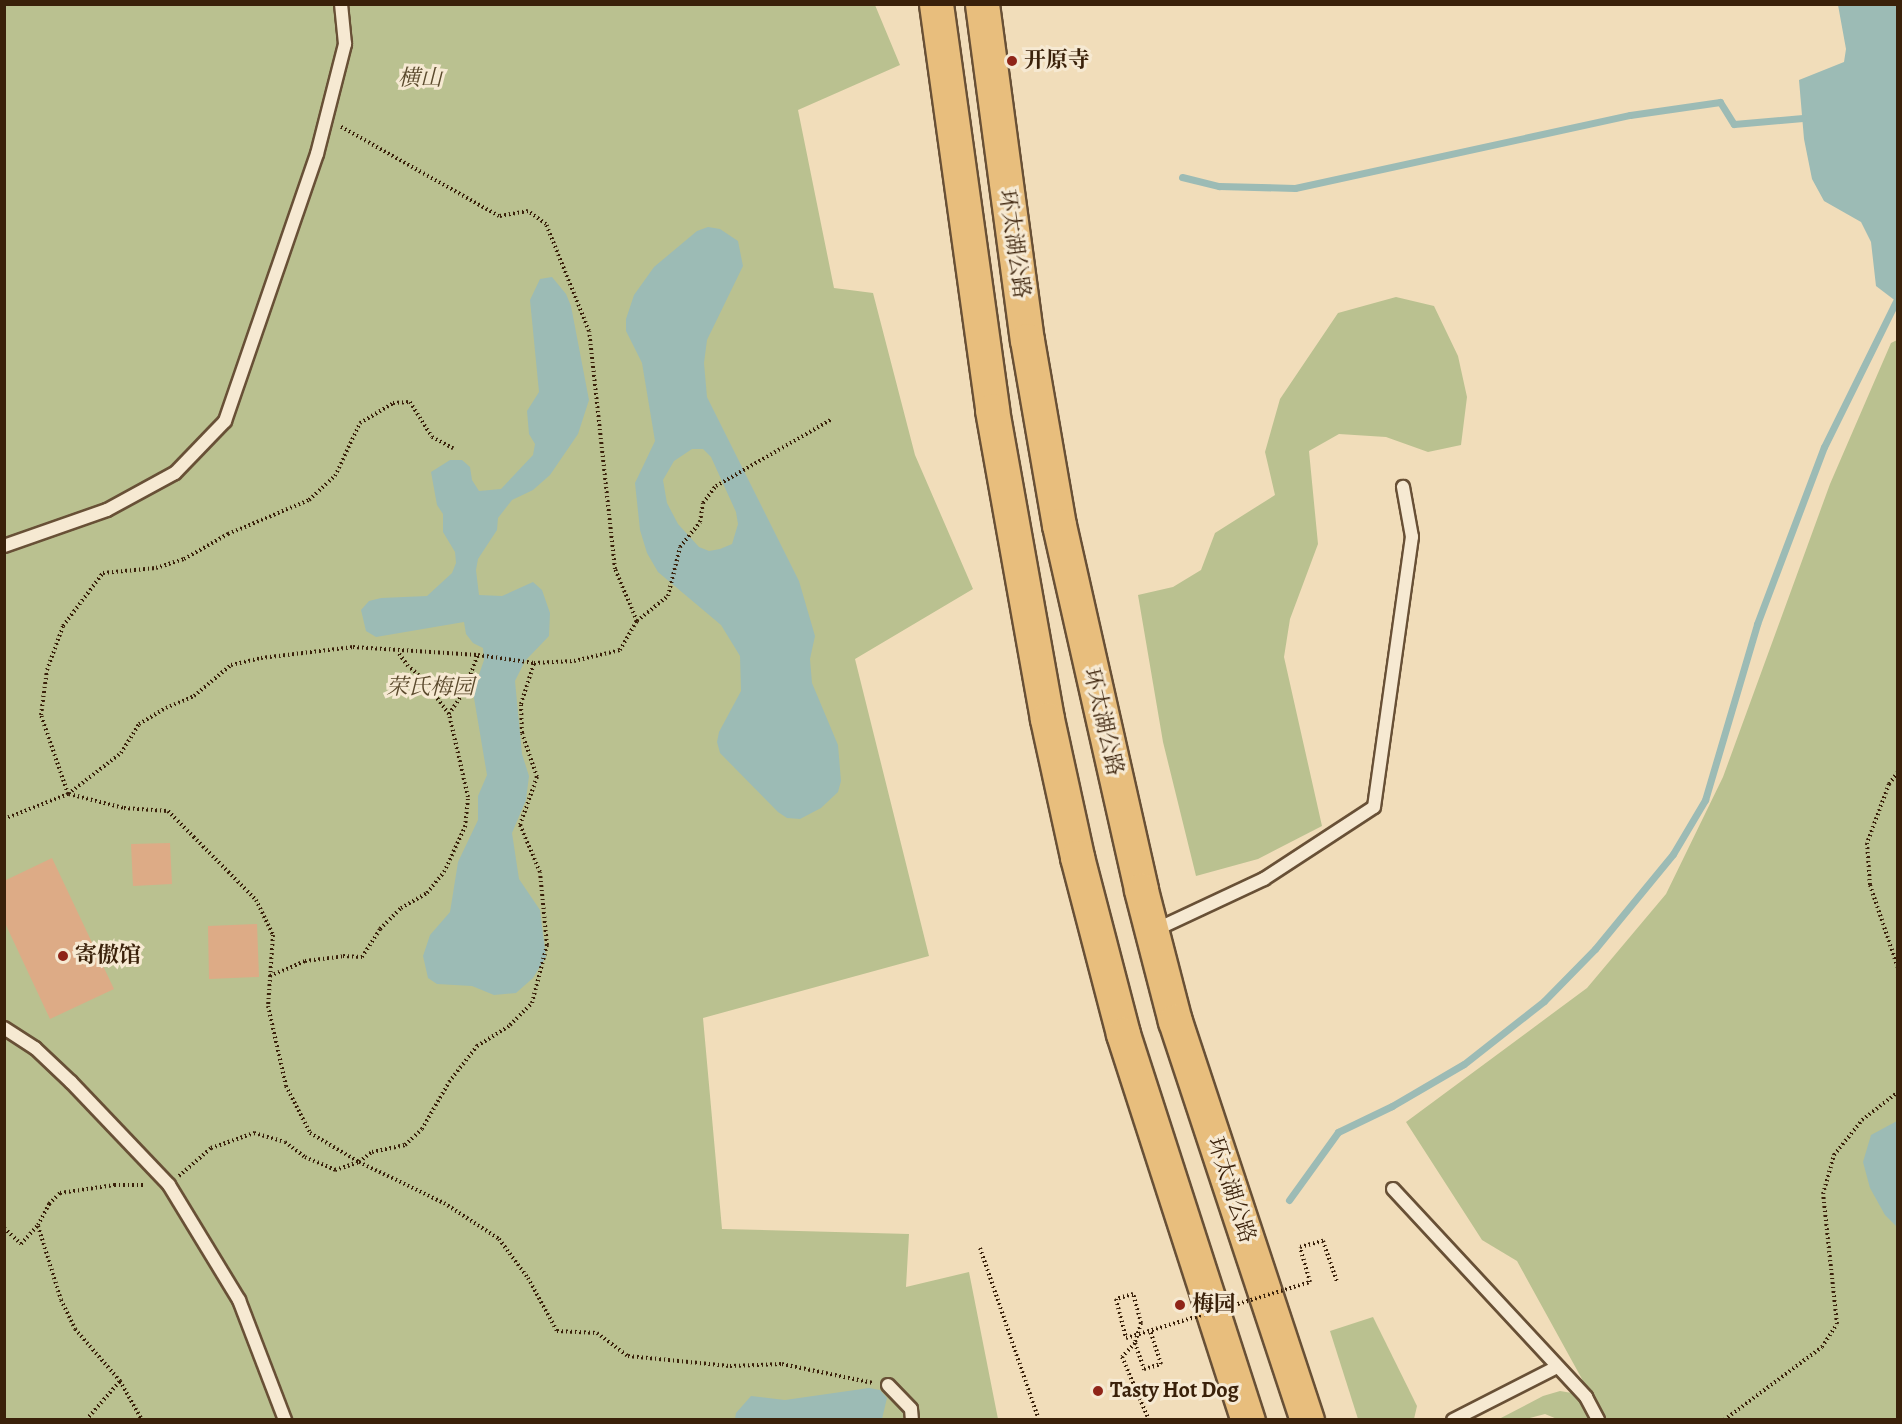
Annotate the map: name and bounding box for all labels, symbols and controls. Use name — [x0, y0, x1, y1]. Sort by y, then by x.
place label: 开原寺 — [1024, 48, 1090, 74]
marker: 开原寺 — [1005, 54, 1019, 68]
park label: 横山 — [398, 66, 442, 92]
street label: 环太湖公路 — [993, 188, 1035, 300]
street label: 环太湖公路 — [1078, 665, 1128, 779]
park label: 荣氏梅园 — [386, 675, 474, 701]
place label: 寄傲馆 — [75, 943, 141, 969]
marker: 寄傲馆 — [56, 949, 70, 963]
street label: 环太湖公路 — [1201, 1134, 1261, 1246]
place label: 梅园 — [1192, 1292, 1236, 1318]
marker: 梅园 — [1173, 1298, 1187, 1312]
place label: Tasty Hot Dog — [1110, 1378, 1239, 1404]
marker: Tasty Hot Dog — [1091, 1384, 1105, 1398]

